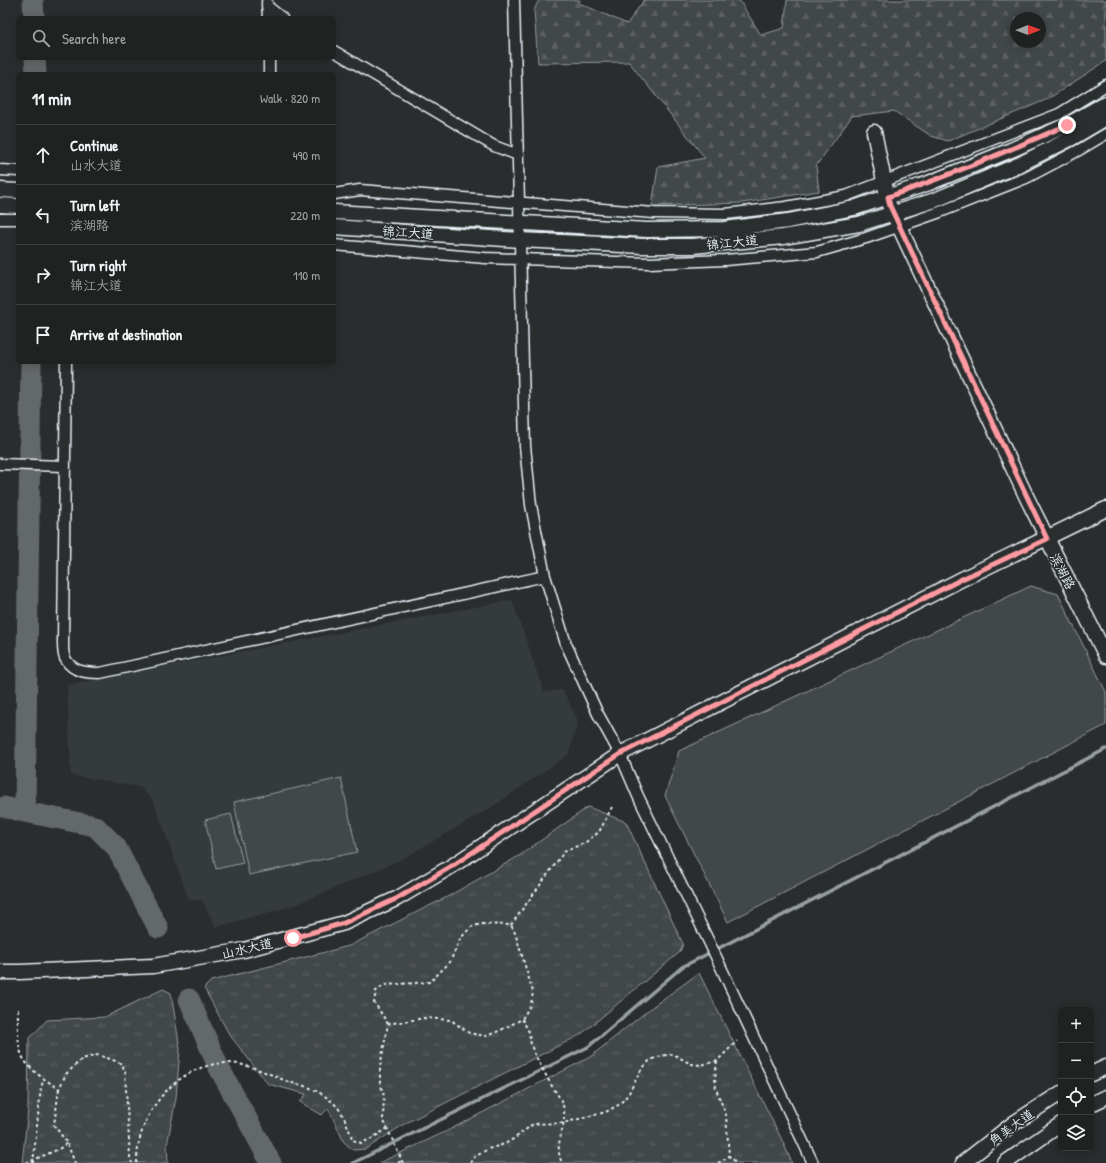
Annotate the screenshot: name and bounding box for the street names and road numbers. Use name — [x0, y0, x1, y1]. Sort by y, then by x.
street label: 锦江大道 — [381, 221, 435, 243]
street label: 锦江大道 — [705, 230, 759, 254]
street label: 滨湖路 — [1046, 550, 1080, 592]
street label: 山水大道 — [220, 933, 274, 963]
street label: 角美大道 — [985, 1104, 1037, 1150]

